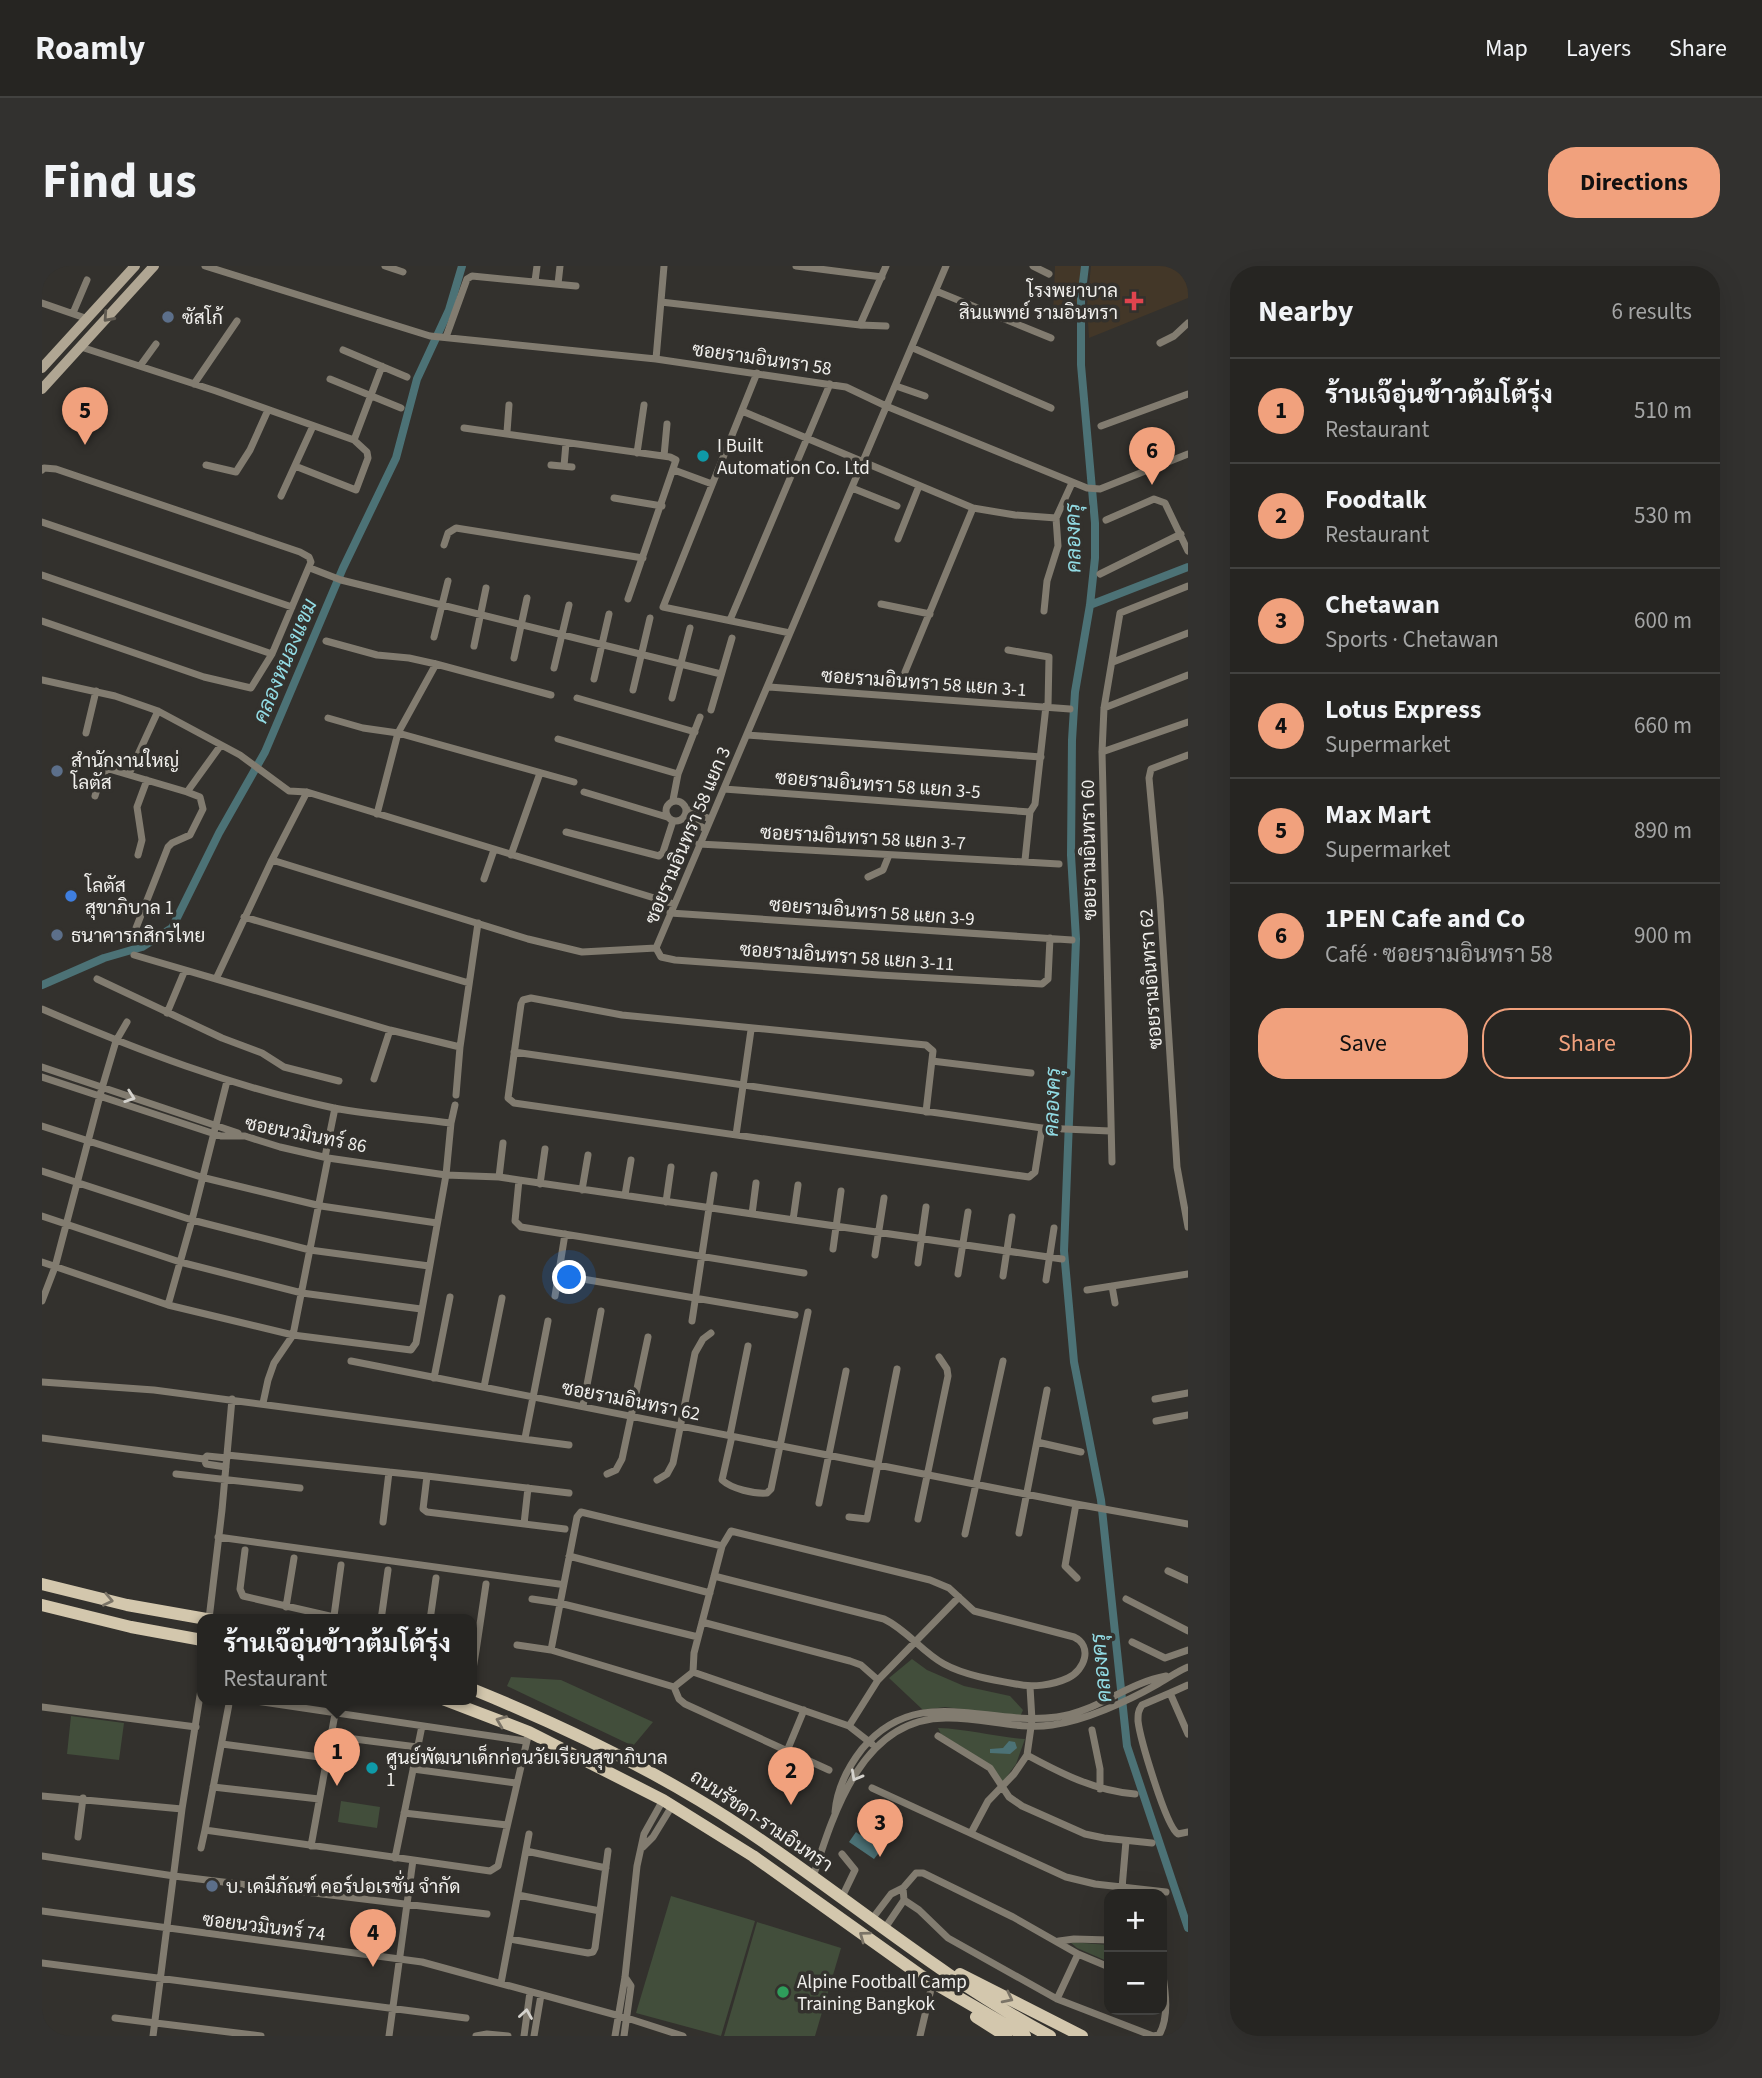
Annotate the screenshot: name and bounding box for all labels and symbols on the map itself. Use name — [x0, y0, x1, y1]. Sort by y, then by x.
place label: โรงพยาบาล สินแพทย์ รามอินทรา — [959, 278, 1118, 327]
marker: โรงพยาบาล สินแพทย์ รามอินทรา — [1124, 291, 1144, 311]
place label: ซัสโก้ — [182, 305, 224, 332]
one-way arrow — [104, 309, 117, 322]
marker: ซัสโก้ — [160, 309, 176, 325]
street label: ซอยรามอินทรา 58 — [690, 336, 833, 383]
pin: 5 — [62, 387, 108, 445]
pin: 6 — [1129, 427, 1175, 485]
place label: I Built Automation Co. Ltd — [717, 433, 870, 482]
marker: I Built Automation Co. Ltd — [695, 448, 711, 464]
water label: คลองครุ — [1057, 502, 1089, 573]
water label: คลองหนองแขม — [245, 594, 325, 728]
street label: ซอยรามอินทรา 58 แยก 3-1 — [820, 663, 1028, 704]
street label: ซอยรามอินทรา 58 แยก 3 — [639, 743, 738, 929]
place label: สำนักงานใหญ่ โลตัส — [70, 748, 179, 797]
marker: สำนักงานใหญ่ โลตัส — [49, 763, 65, 779]
street label: ซอยรามอินทรา 58 แยก 3-5 — [774, 765, 982, 806]
street label: ซอยรามอินทรา 60 — [1075, 779, 1104, 921]
street label: ซอยรามอินทรา 58 แยก 3-7 — [759, 820, 966, 857]
place label: โลตัส สุขาภิบาล 1 — [84, 873, 174, 922]
marker: โลตัส สุขาภิบาล 1 — [63, 888, 79, 904]
street label: ซอยรามอินทรา 58 แยก 3-9 — [768, 892, 976, 933]
street label: ซอยรามอินทรา 62 — [1133, 908, 1170, 1050]
place label: ธนาคารกสิกรไทย — [71, 923, 205, 950]
marker: ธนาคารกสิกรไทย — [49, 927, 65, 943]
street label: ซอยรามอินทรา 58 แยก 3-11 — [739, 937, 955, 978]
water label: คลองครุ — [1036, 1066, 1068, 1137]
one-way arrow — [123, 1089, 135, 1103]
street label: ซอยนวมินทร์ 86 — [242, 1110, 369, 1161]
your location — [552, 1260, 586, 1294]
street label: ซอยรามอินทรา 62 — [559, 1375, 702, 1428]
one-way arrow — [102, 1592, 114, 1607]
water label: คลองครุ — [1082, 1631, 1120, 1704]
one-way arrow — [495, 1715, 508, 1729]
pin: 1 — [314, 1728, 360, 1786]
place label: ศูนย์พัฒนาเด็กก่อนวัยเรียนสุขาภิบาล 1 — [386, 1744, 668, 1794]
pin: 2 — [768, 1747, 814, 1805]
marker: ศูนย์พัฒนาเด็กก่อนวัยเรียนสุขาภิบาล 1 — [364, 1760, 380, 1776]
street label: ถนนรัชดา-รามอินทรา — [685, 1763, 838, 1879]
one-way arrow — [851, 1769, 864, 1781]
pin: 3 — [857, 1799, 903, 1857]
place label: บ. เคมีภัณฑ์ คอร์ปอเรชั่น จำกัด — [226, 1870, 460, 1901]
marker: บ. เคมีภัณฑ์ คอร์ปอเรชั่น จำกัด — [204, 1878, 220, 1894]
street label: ซอยนวมินทร์ 74 — [201, 1907, 327, 1948]
pin: 4 — [350, 1909, 396, 1967]
one-way arrow — [859, 1931, 872, 1944]
place label: Alpine Football Camp Training Bangkok — [797, 1969, 967, 2018]
marker: Alpine Football Camp Training Bangkok — [775, 1984, 791, 2000]
one-way arrow — [1001, 1989, 1013, 2003]
one-way arrow — [519, 2008, 534, 2020]

